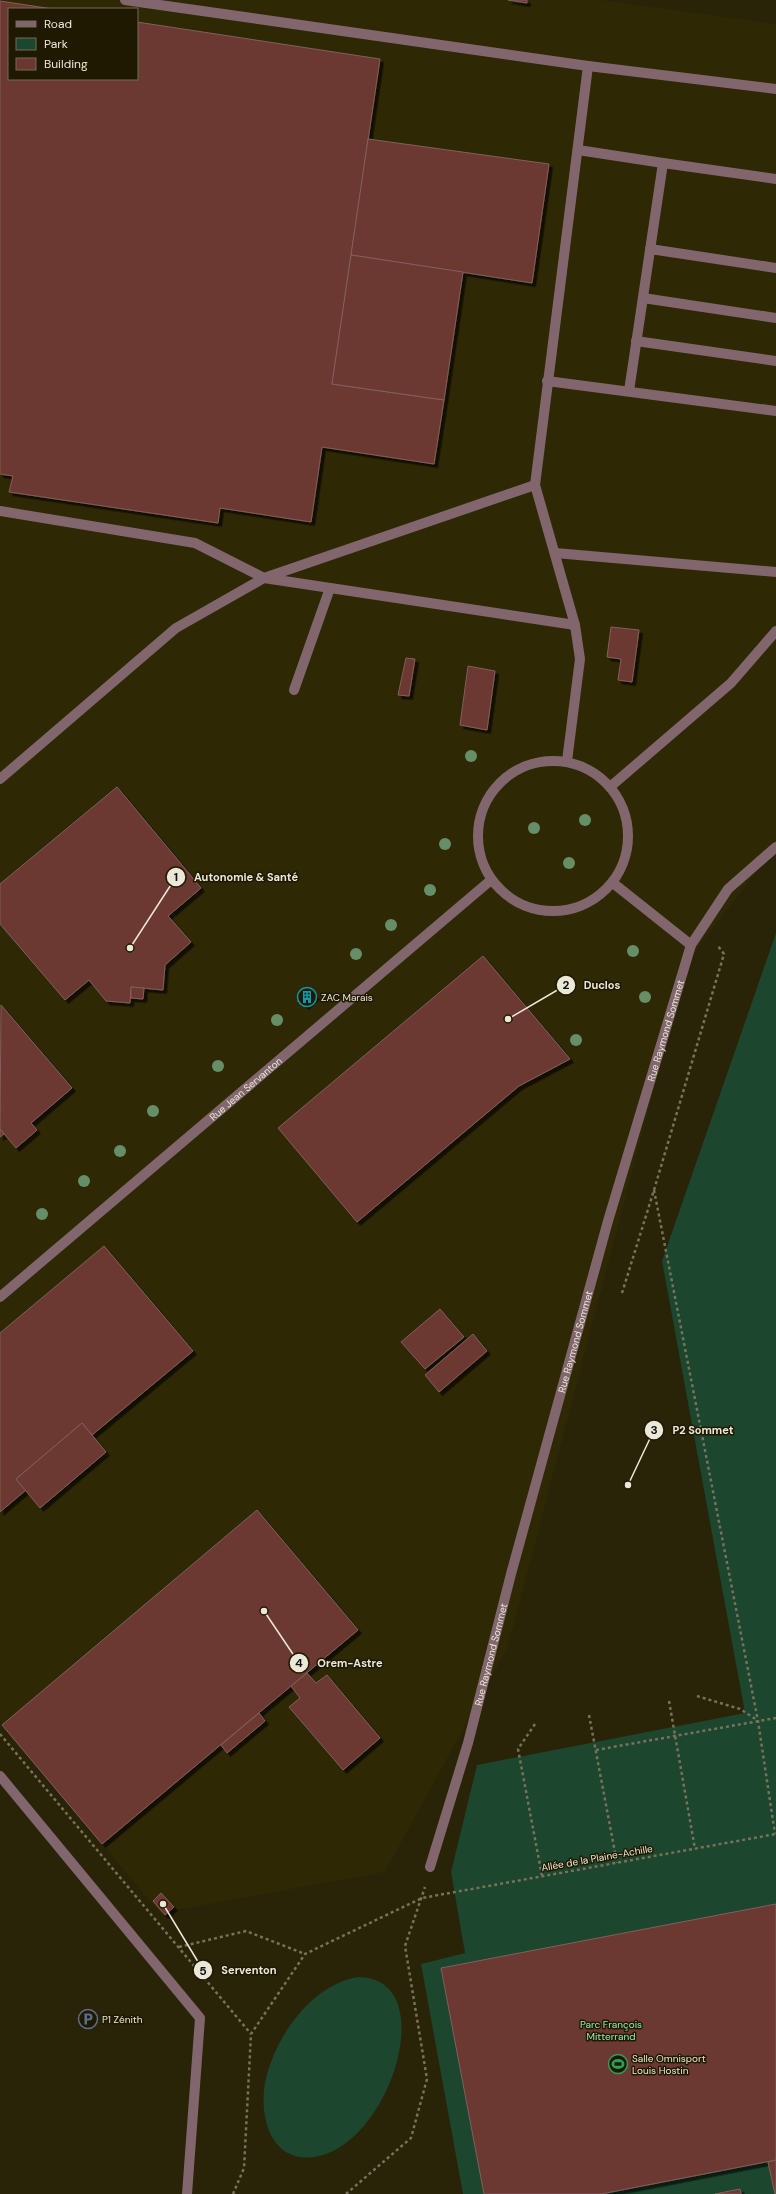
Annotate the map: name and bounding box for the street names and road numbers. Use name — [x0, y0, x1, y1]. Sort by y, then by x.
street label: Rue Raymond Sommet — [644, 978, 687, 1083]
street label: Rue Jean Servanton — [206, 1054, 285, 1123]
street label: Rue Raymond Sommet — [555, 1289, 595, 1394]
street label: Rue Raymond Sommet — [471, 1602, 510, 1707]
street label: Allée de la Plaine-Achille — [540, 1842, 654, 1874]

